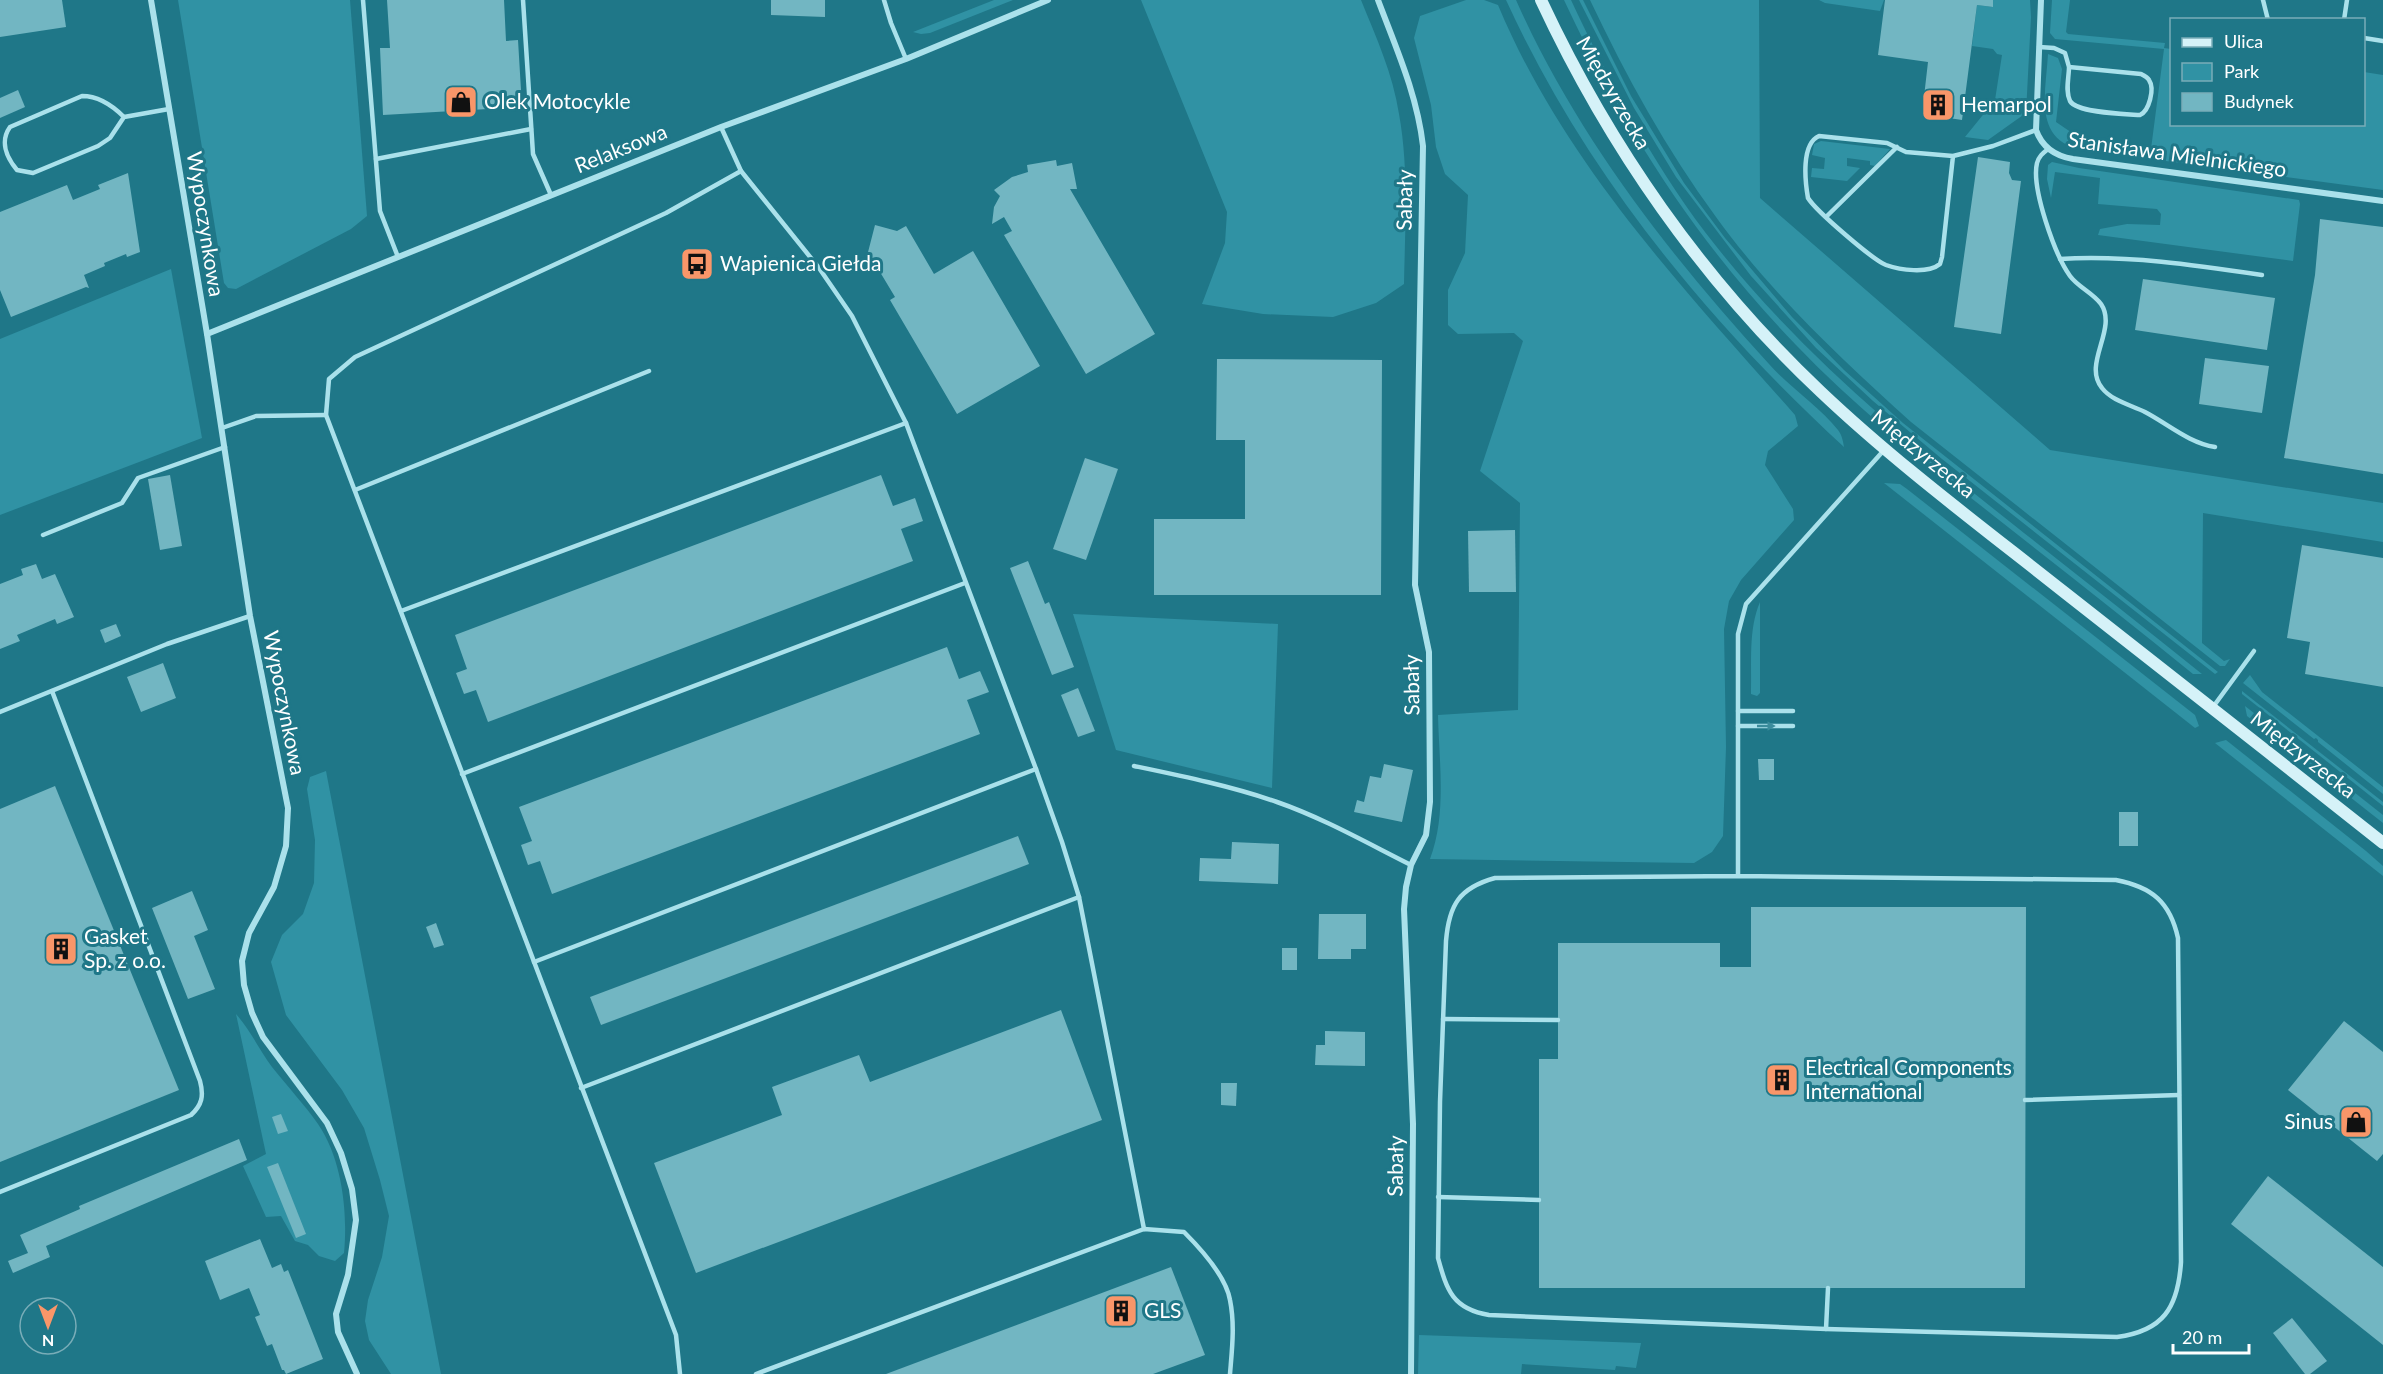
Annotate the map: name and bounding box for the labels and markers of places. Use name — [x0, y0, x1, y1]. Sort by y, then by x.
shop icon: Olek Motocykle — [443, 84, 479, 120]
building icon: Hemarpol — [1920, 87, 1956, 123]
place label: Olek Motocykle — [484, 88, 631, 113]
place label: Hemarpol — [1961, 91, 2052, 116]
bus stop icon: Wapienica Giełda — [679, 246, 715, 282]
place label: Wapienica Giełda — [720, 250, 882, 275]
place label: Gasket Sp. z o.o. — [84, 923, 166, 972]
building icon: Gasket Sp. z o.o. — [43, 931, 79, 967]
place label: Electrical Components International — [1805, 1054, 2012, 1103]
building icon: Electrical Components International — [1764, 1062, 1800, 1098]
shop icon: Sinus — [2338, 1104, 2374, 1140]
place label: Sinus — [2284, 1108, 2333, 1133]
building icon: GLS — [1103, 1293, 1139, 1329]
place label: GLS — [1144, 1297, 1182, 1322]

